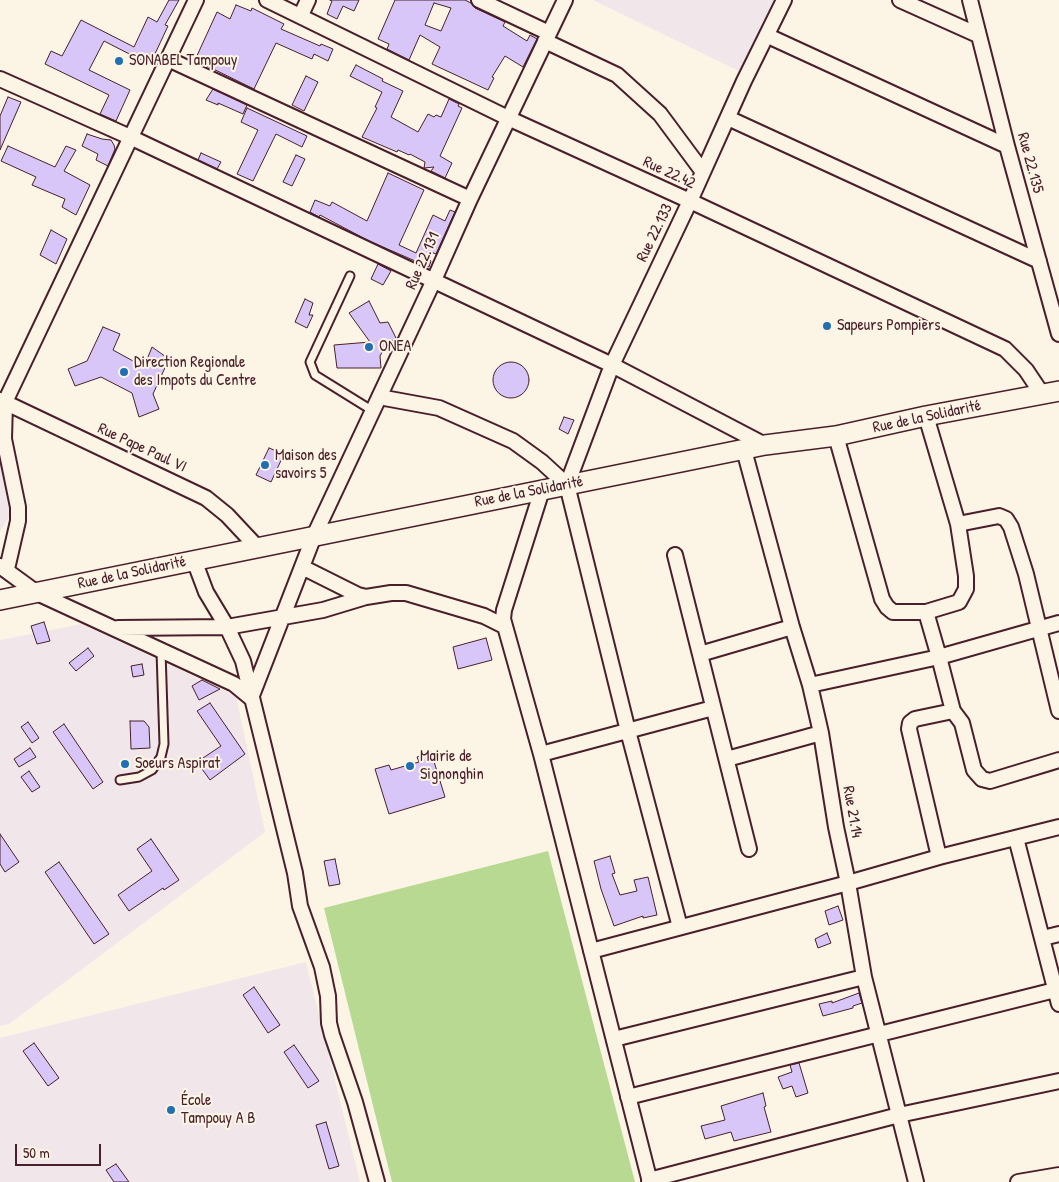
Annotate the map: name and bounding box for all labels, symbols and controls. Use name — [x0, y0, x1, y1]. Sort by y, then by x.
place label: SONABEL Tampouy — [129, 51, 237, 71]
marker: SONABEL Tampouy — [113, 55, 125, 67]
street label: Rue 22.135 — [1013, 131, 1047, 195]
street label: Rue 22.42 — [640, 153, 698, 193]
street label: Rue 22.133 — [633, 201, 677, 265]
street label: Rue 22.131 — [402, 229, 444, 293]
place label: Sapeurs Pompiers — [837, 316, 940, 336]
marker: Sapeurs Pompiers — [821, 320, 833, 332]
place label: ONEA — [379, 337, 411, 357]
marker: ONEA — [363, 341, 375, 353]
place label: Direction Regionale des Impots du Centre — [134, 353, 256, 391]
marker: Direction Regionale des Impots du Centre — [118, 366, 130, 378]
street label: Rue de la Solidarité — [871, 396, 983, 438]
street label: Rue Pape Paul VI — [95, 419, 189, 477]
place label: Maison des savoirs 5 — [275, 446, 337, 484]
marker: Maison des savoirs 5 — [259, 459, 271, 471]
street label: Rue de la Solidarité — [473, 472, 585, 512]
street label: Rue de la Solidarité — [76, 552, 188, 594]
place label: Mairie de Signonghin — [420, 747, 484, 785]
place label: Soeurs Aspirat — [135, 754, 220, 774]
marker: Soeurs Aspirat — [119, 758, 131, 770]
marker: Mairie de Signonghin — [404, 760, 416, 772]
street label: Rue 21.14 — [838, 785, 866, 839]
place label: École Tampouy A B — [181, 1091, 255, 1129]
marker: École Tampouy A B — [165, 1104, 177, 1116]
scale bar — [18, 1134, 104, 1166]
text: 50 m — [23, 1142, 50, 1163]

